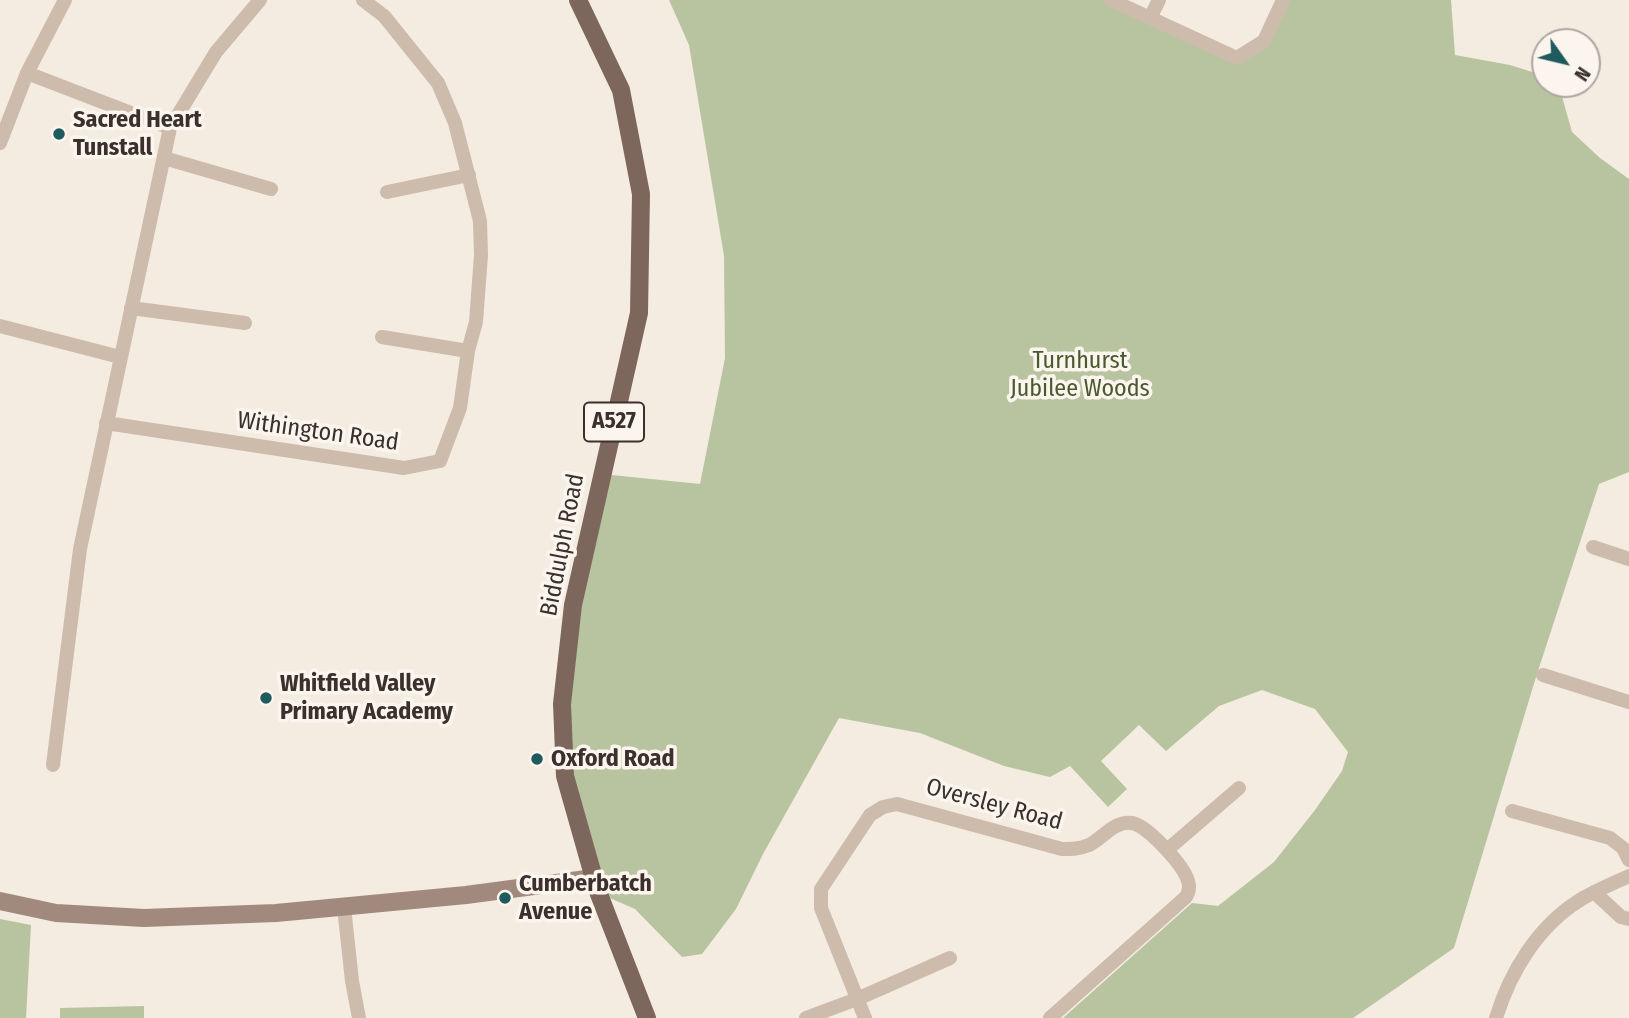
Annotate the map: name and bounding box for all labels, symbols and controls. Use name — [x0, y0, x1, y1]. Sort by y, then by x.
north arrow — [1531, 28, 1601, 98]
text: N — [1569, 63, 1595, 85]
place label: Sacred Heart Tunstall — [73, 106, 202, 162]
marker: Sacred Heart Tunstall — [51, 126, 67, 142]
park label: Turnhurst Jubilee Woods — [1010, 347, 1150, 403]
road number: A527 — [584, 402, 644, 442]
street label: Withington Road — [235, 406, 401, 458]
street label: Biddulph Road — [535, 471, 591, 619]
place label: Whitfield Valley Primary Academy — [280, 670, 453, 726]
marker: Whitfield Valley Primary Academy — [258, 690, 274, 706]
place label: Oxford Road — [551, 745, 675, 773]
marker: Oxford Road — [529, 751, 545, 767]
street label: Oversley Road — [923, 773, 1065, 837]
place label: Cumberbatch Avenue — [519, 870, 652, 926]
marker: Cumberbatch Avenue — [497, 890, 513, 906]

